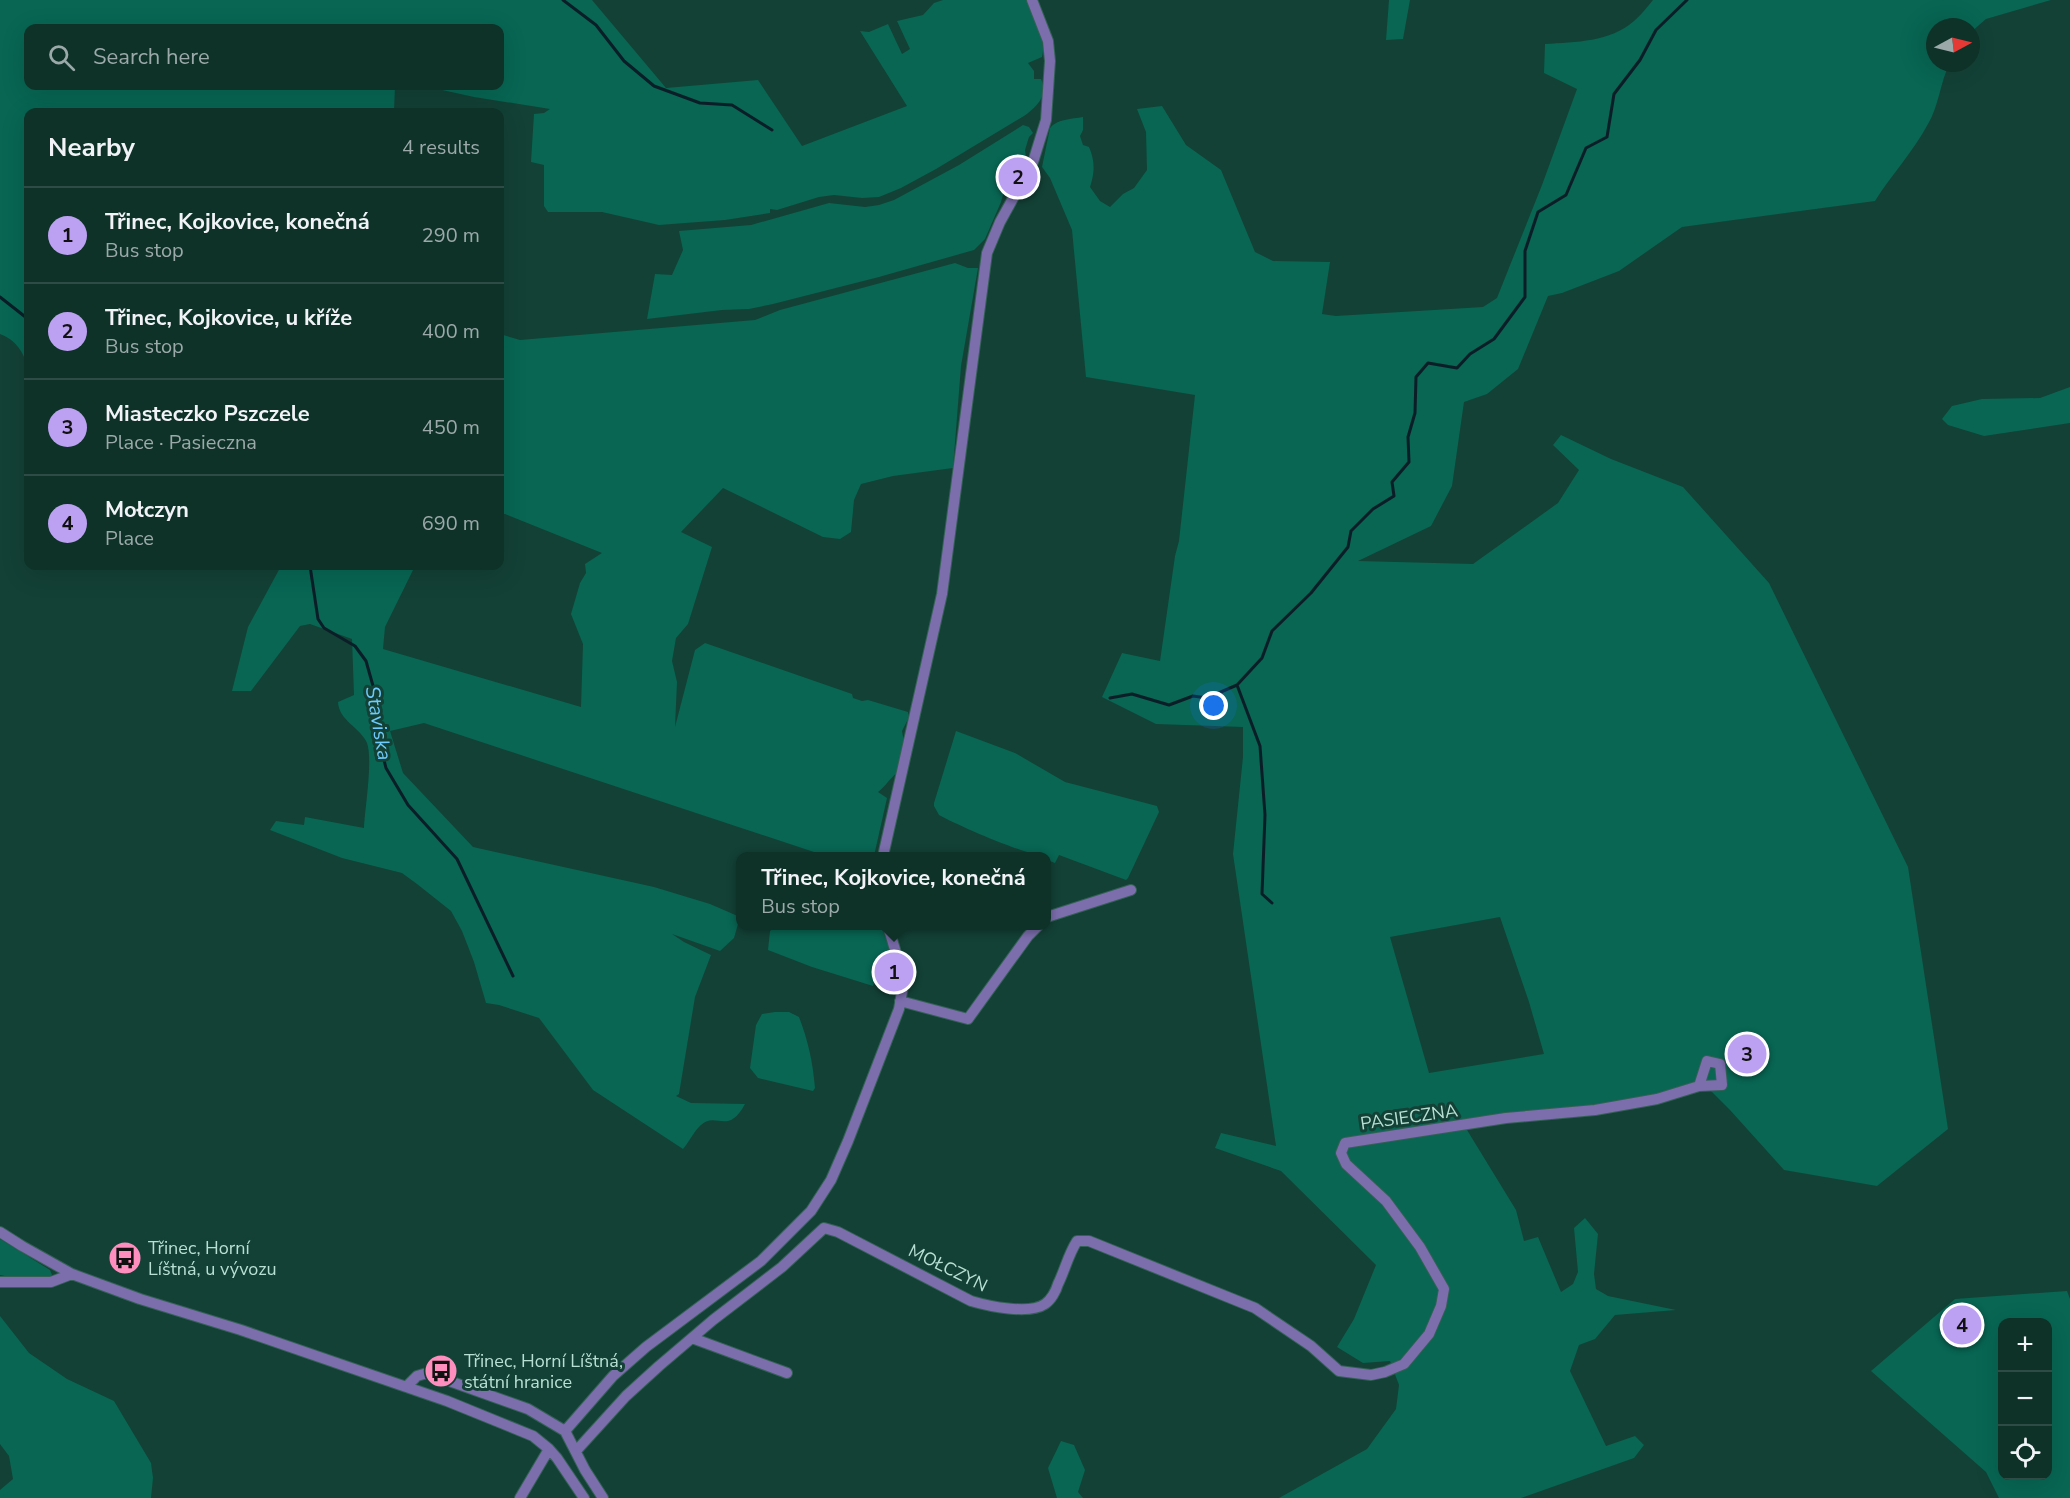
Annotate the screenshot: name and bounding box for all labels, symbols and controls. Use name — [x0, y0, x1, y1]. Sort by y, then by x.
north arrow — [1926, 18, 1980, 72]
search box — [24, 24, 504, 90]
icon: search — [45, 41, 78, 74]
text: Search here — [93, 42, 210, 72]
text: Nearby — [48, 130, 135, 165]
text: 4 results — [402, 134, 480, 161]
pin: 2 — [998, 154, 1038, 200]
text: Třinec, Kojkovice, konečná — [105, 207, 370, 237]
text: 1 — [62, 222, 74, 249]
text: 290 m — [422, 222, 480, 249]
text: Bus stop — [105, 237, 184, 264]
text: Třinec, Kojkovice, u kříže — [105, 303, 352, 333]
text: 2 — [62, 318, 74, 345]
text: 400 m — [422, 318, 480, 345]
text: Bus stop — [105, 333, 184, 360]
text: Miasteczko Pszczele — [105, 399, 310, 429]
text: 3 — [62, 414, 74, 441]
text: 450 m — [422, 414, 480, 441]
text: Place · Pasieczna — [105, 429, 257, 456]
text: Mołczyn — [105, 495, 189, 525]
text: 4 — [62, 510, 74, 537]
text: 690 m — [422, 510, 480, 537]
text: Place — [105, 525, 154, 552]
water label: Staviska — [359, 684, 398, 762]
your location — [1199, 691, 1228, 720]
popup — [736, 852, 1051, 930]
text: Třinec, Kojkovice, konečná — [761, 863, 1026, 893]
text: Bus stop — [761, 893, 840, 920]
pin: 1 — [874, 950, 914, 994]
pin: 3 — [1728, 1032, 1766, 1076]
street label: PASIECZNA — [1359, 1098, 1459, 1136]
place label: Třinec, Horní Líštná, u vývozu — [148, 1236, 277, 1281]
street label: MOŁCZYN — [904, 1239, 992, 1297]
bus stop icon: Třinec, Horní Líštná, u vývozu — [107, 1240, 143, 1276]
pin: 4 — [1942, 1302, 1982, 1348]
map controls — [1998, 1318, 2052, 1480]
button: + — [1998, 1318, 2052, 1372]
place label: Třinec, Horní Líštná, státní hranice — [464, 1349, 623, 1394]
bus stop icon: Třinec, Horní Líštná, státní hranice — [423, 1353, 459, 1389]
button: − — [1998, 1372, 2052, 1426]
button: locate — [1998, 1426, 2052, 1480]

